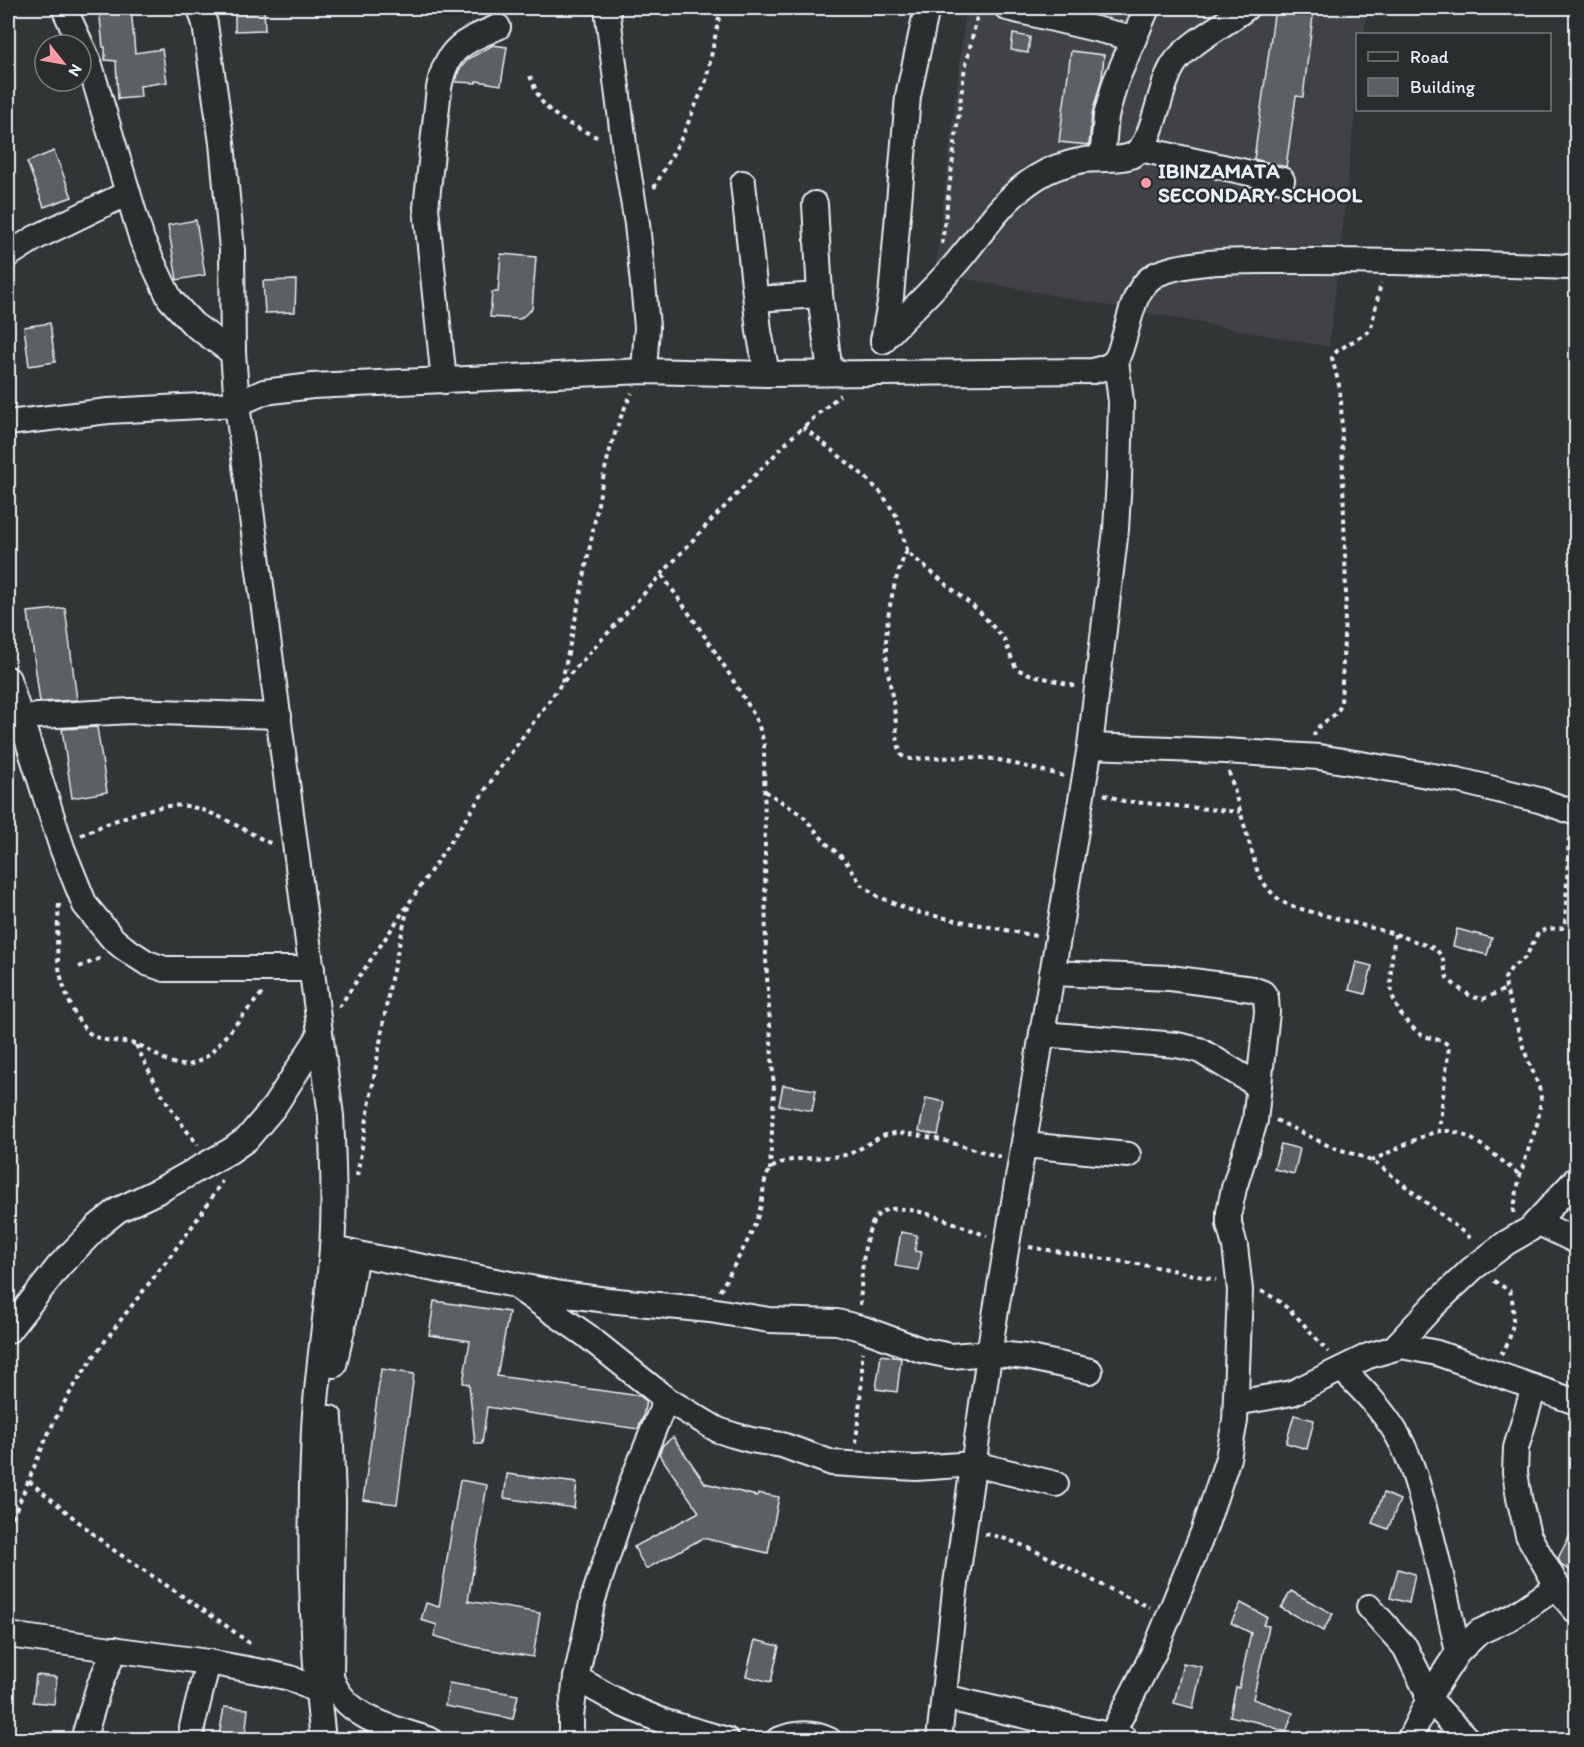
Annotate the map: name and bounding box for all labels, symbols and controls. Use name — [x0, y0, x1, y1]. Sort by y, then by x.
north arrow — [33, 33, 93, 93]
legend — [1356, 33, 1551, 111]
text: Road — [1410, 46, 1449, 68]
text: N — [65, 61, 86, 80]
text: Building — [1410, 76, 1476, 98]
place label: IBINZAMATA SECONDARY SCHOOL — [1158, 158, 1362, 207]
marker: IBINZAMATA SECONDARY SCHOOL — [1139, 176, 1153, 190]

